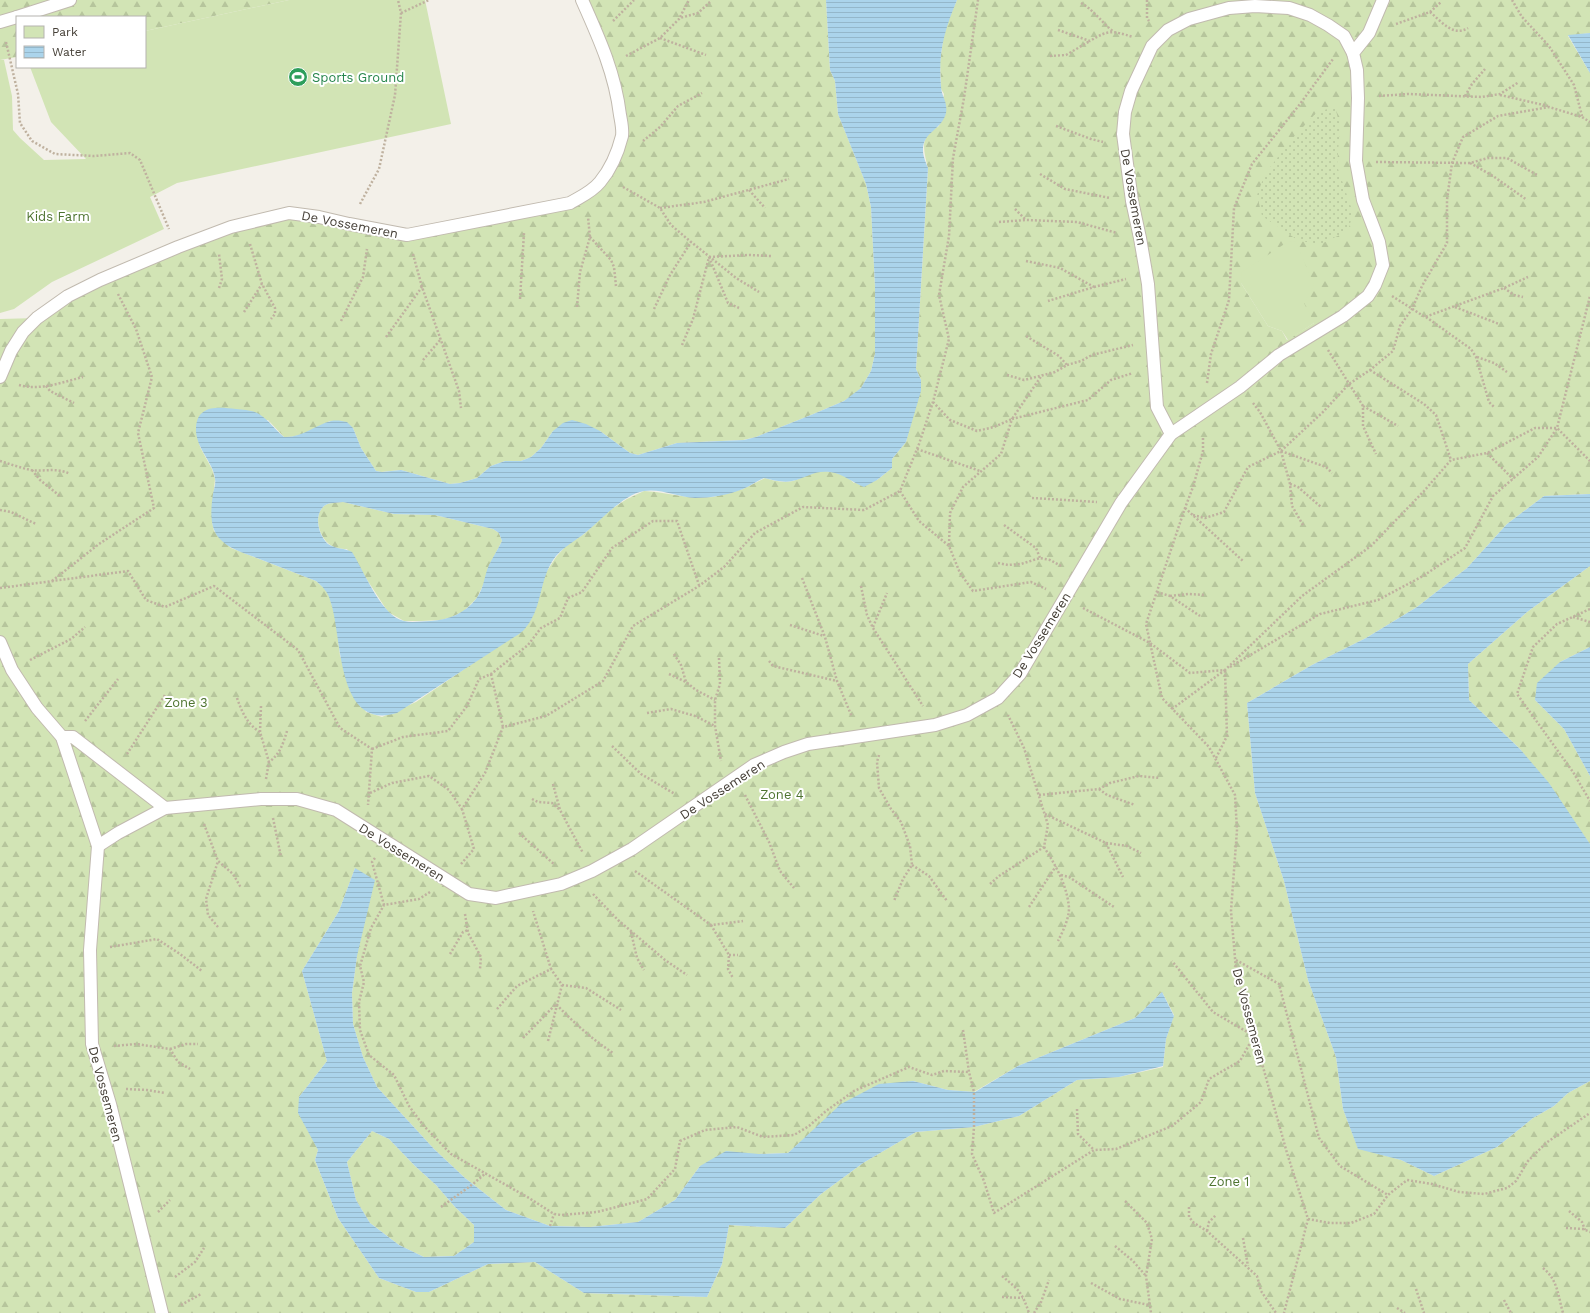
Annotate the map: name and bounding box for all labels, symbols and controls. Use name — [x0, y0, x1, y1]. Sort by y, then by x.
legend — [16, 16, 146, 68]
text: Park — [52, 25, 78, 39]
text: Water — [52, 45, 87, 59]
sports icon: Sports Ground — [287, 66, 309, 88]
place label: Sports Ground — [312, 70, 404, 85]
street label: De Vossemeren — [1118, 147, 1149, 247]
street label: De Vossemeren — [300, 208, 400, 241]
park label: Kids Farm — [26, 209, 90, 224]
street label: De Vossemeren — [1009, 590, 1074, 681]
park label: Zone 3 — [164, 695, 208, 710]
street label: De Vossemeren — [677, 756, 768, 822]
park label: Zone 4 — [760, 787, 804, 802]
street label: De Vossemeren — [356, 820, 447, 885]
street label: De Vossemeren — [1230, 967, 1269, 1066]
street label: De Vossemeren — [86, 1045, 125, 1144]
park label: Zone 1 — [1209, 1174, 1249, 1189]

